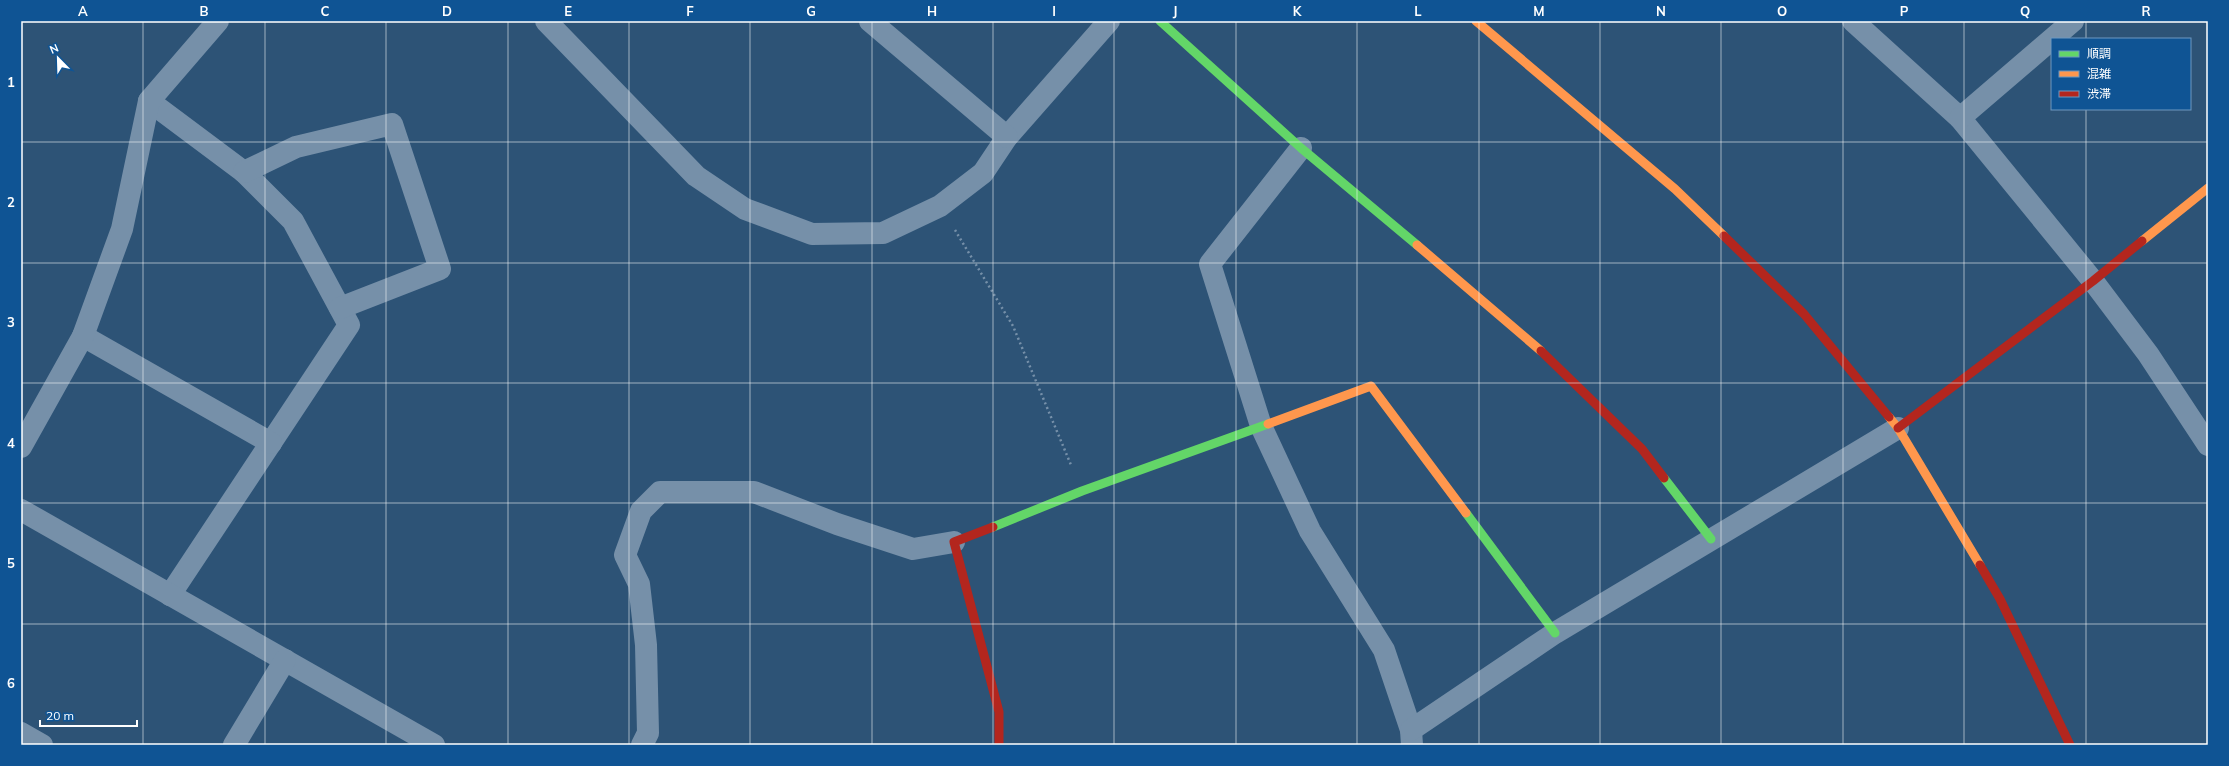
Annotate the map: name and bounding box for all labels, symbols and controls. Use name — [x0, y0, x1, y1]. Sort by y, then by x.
text: A — [78, 3, 88, 19]
text: B — [200, 3, 209, 19]
text: C — [321, 3, 330, 19]
text: D — [442, 3, 452, 19]
text: E — [564, 3, 572, 19]
text: F — [686, 3, 694, 19]
text: G — [806, 3, 816, 19]
text: H — [927, 3, 937, 19]
text: I — [1052, 3, 1056, 19]
text: J — [1173, 3, 1177, 19]
text: K — [1293, 3, 1303, 19]
text: L — [1414, 3, 1422, 19]
text: M — [1533, 3, 1545, 19]
text: N — [1656, 3, 1666, 19]
text: O — [1777, 3, 1787, 19]
text: P — [1900, 3, 1909, 19]
text: Q — [2020, 3, 2030, 19]
text: R — [2141, 3, 2151, 19]
north arrow — [38, 38, 78, 78]
legend — [2051, 38, 2191, 110]
text: N — [48, 41, 61, 57]
text: 順調 — [2087, 46, 2111, 61]
text: 混雑 — [2087, 66, 2111, 81]
text: 1 — [7, 74, 15, 90]
text: 渋滞 — [2087, 86, 2111, 101]
text: 2 — [7, 194, 15, 210]
text: 3 — [7, 314, 15, 330]
text: 4 — [7, 435, 15, 451]
text: 5 — [7, 555, 15, 571]
text: 6 — [7, 675, 15, 691]
scale bar — [40, 702, 137, 728]
text: 20 m — [46, 708, 74, 723]

